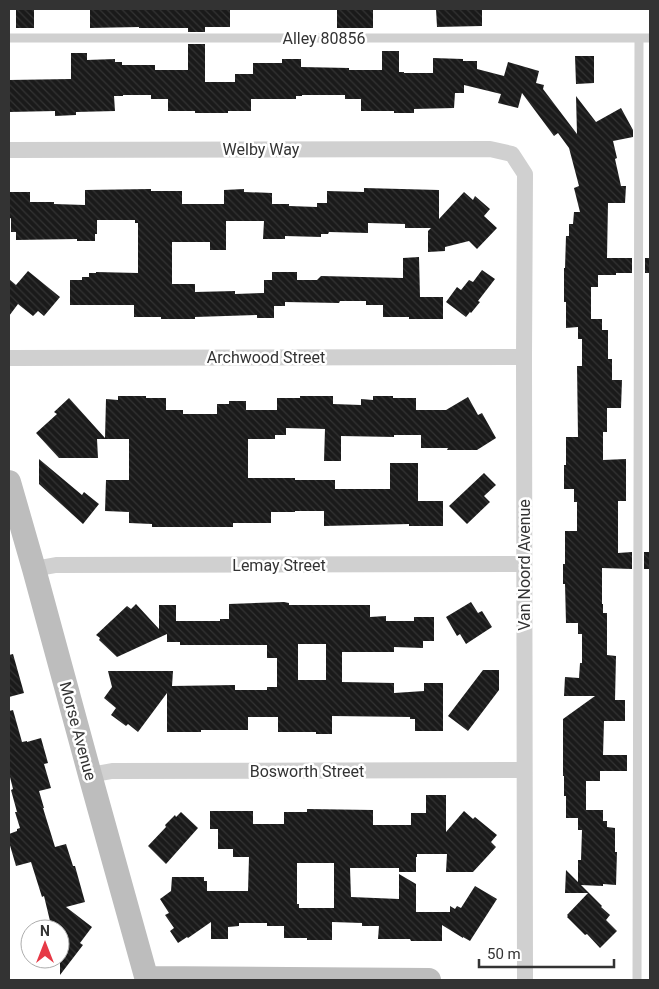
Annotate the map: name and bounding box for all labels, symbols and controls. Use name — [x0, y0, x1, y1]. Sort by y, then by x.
street label: Alley 80856 — [282, 29, 366, 48]
street label: Welby Way — [223, 140, 300, 159]
street label: Archwood Street — [207, 348, 325, 367]
street label: Van Noord Avenue — [515, 499, 534, 631]
street label: Lemay Street — [232, 556, 326, 575]
street label: Morse Avenue — [56, 679, 100, 783]
street label: Bosworth Street — [250, 762, 364, 781]
north arrow — [20, 919, 70, 969]
text: N — [40, 923, 50, 939]
scale bar — [479, 936, 614, 968]
text: 50 m — [487, 945, 521, 963]

